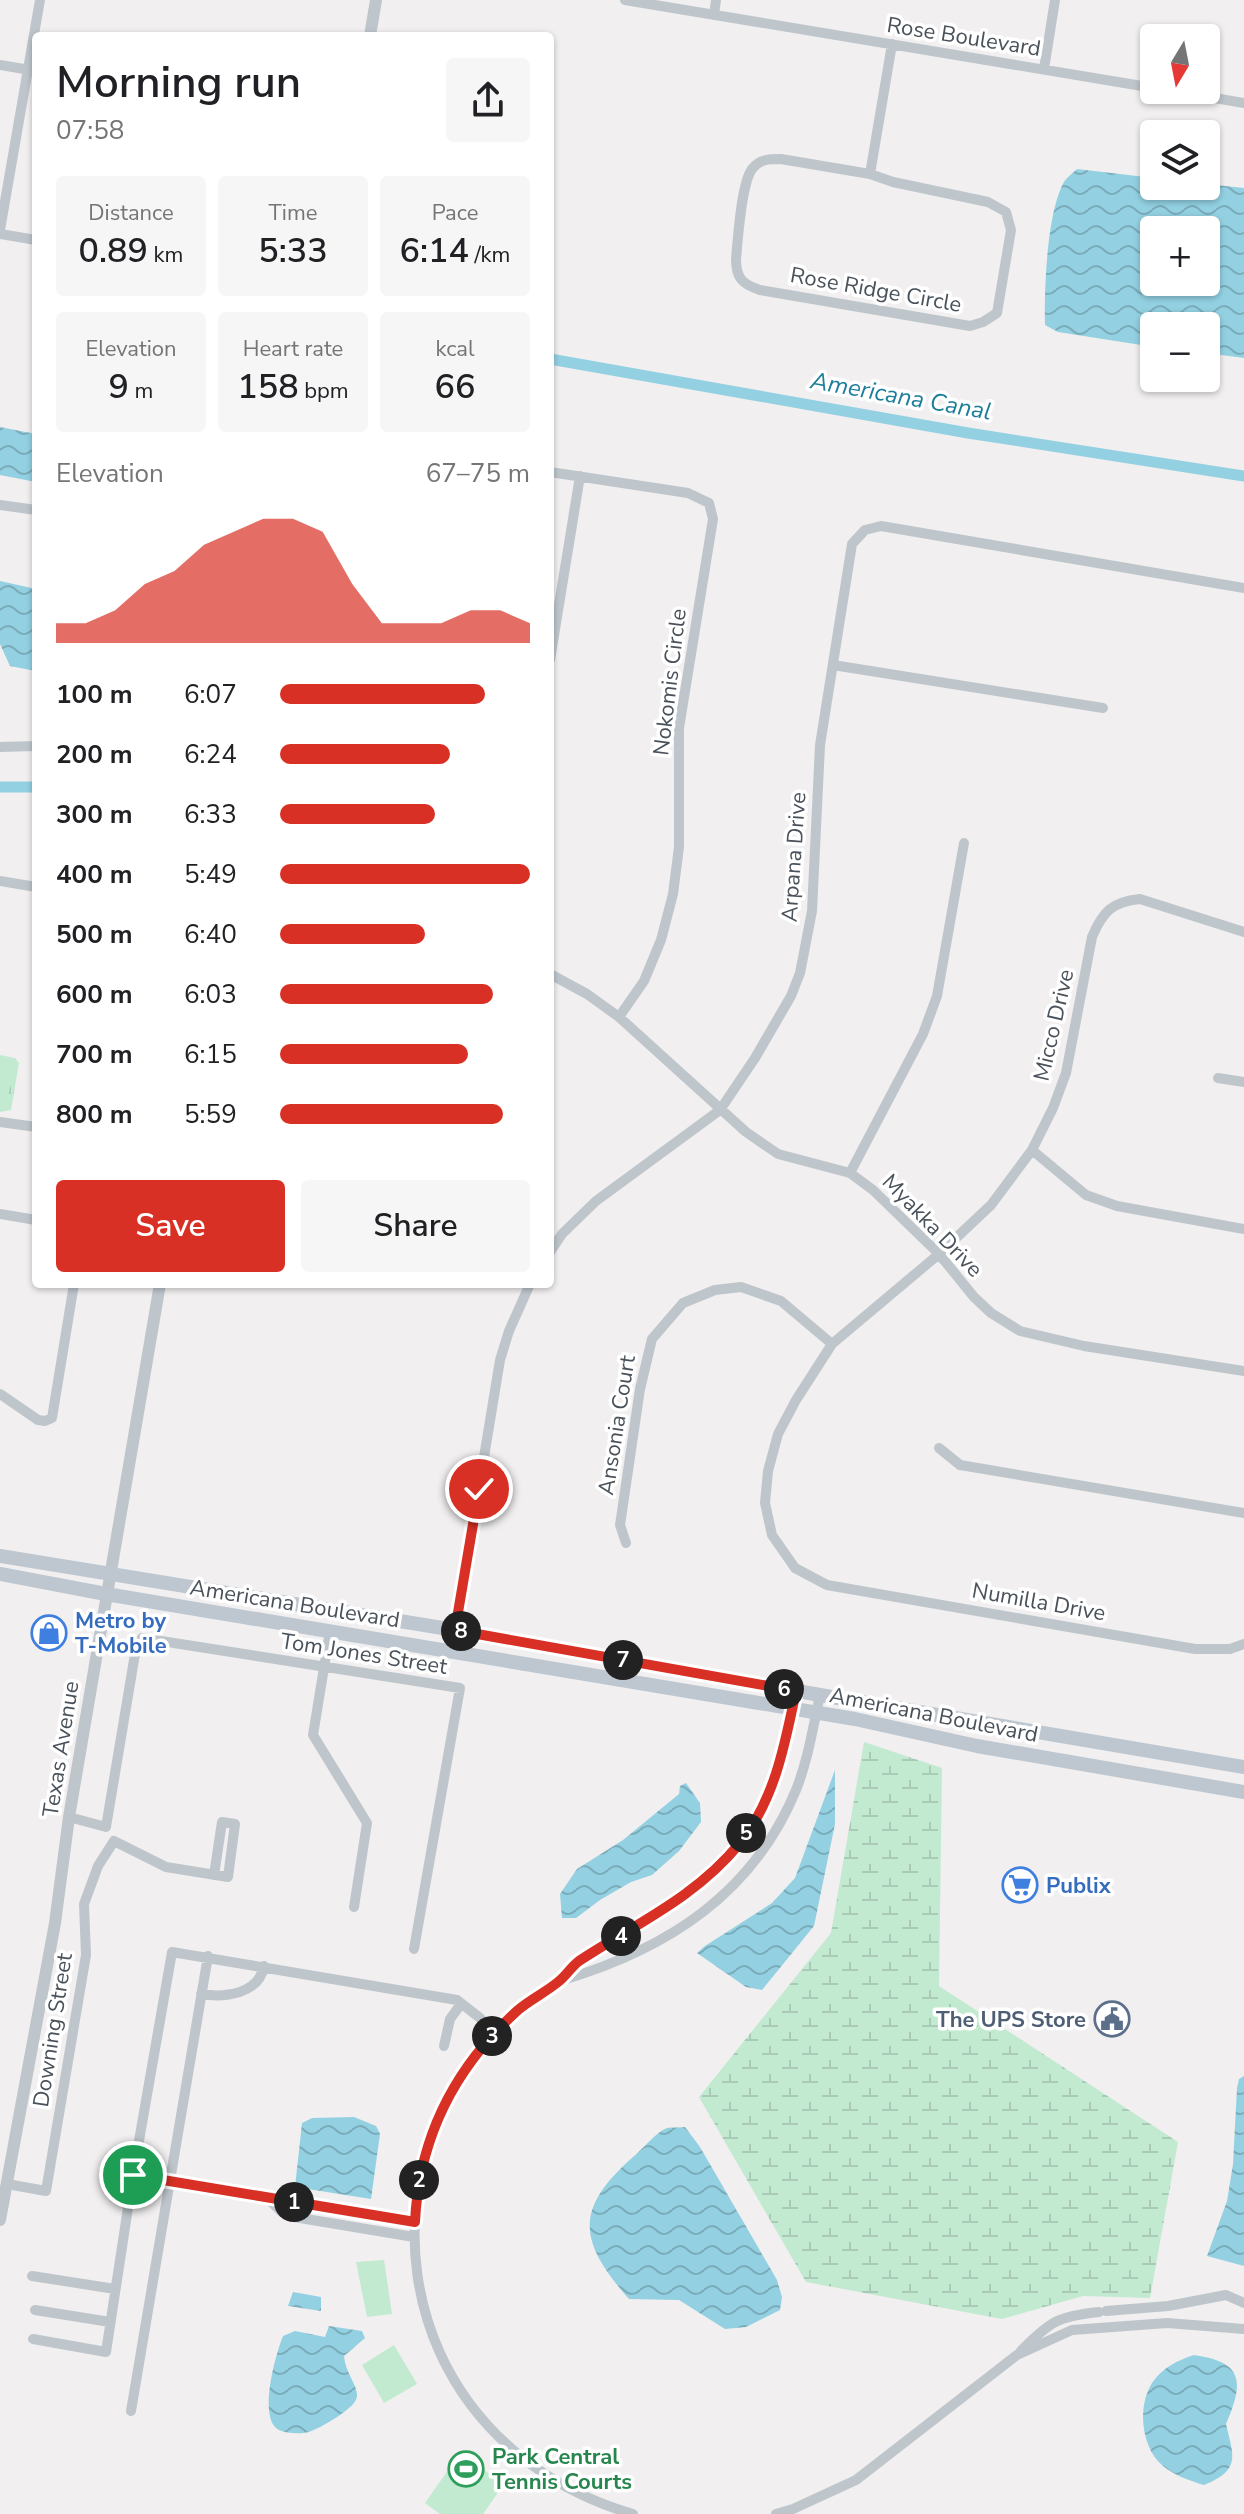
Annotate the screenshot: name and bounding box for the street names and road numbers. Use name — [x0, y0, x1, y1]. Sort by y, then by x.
street label: Rose Boulevard — [885, 10, 1043, 64]
street label: Rose Ridge Circle — [788, 260, 964, 320]
street label: Nokomis Circle — [646, 607, 694, 757]
street label: Arpana Drive — [774, 791, 814, 923]
street label: Micco Drive — [1027, 966, 1081, 1084]
street label: Myakka Drive — [875, 1167, 989, 1284]
street label: Ansonia Court — [591, 1353, 643, 1497]
street label: Americana Boulevard — [188, 1573, 402, 1635]
street label: Numilla Drive — [970, 1575, 1108, 1628]
street label: Tom Jones Street — [278, 1626, 449, 1682]
street label: Texas Avenue — [35, 1679, 87, 1819]
street label: Americana Boulevard — [827, 1680, 1041, 1750]
street label: Downing Street — [26, 1951, 80, 2109]

